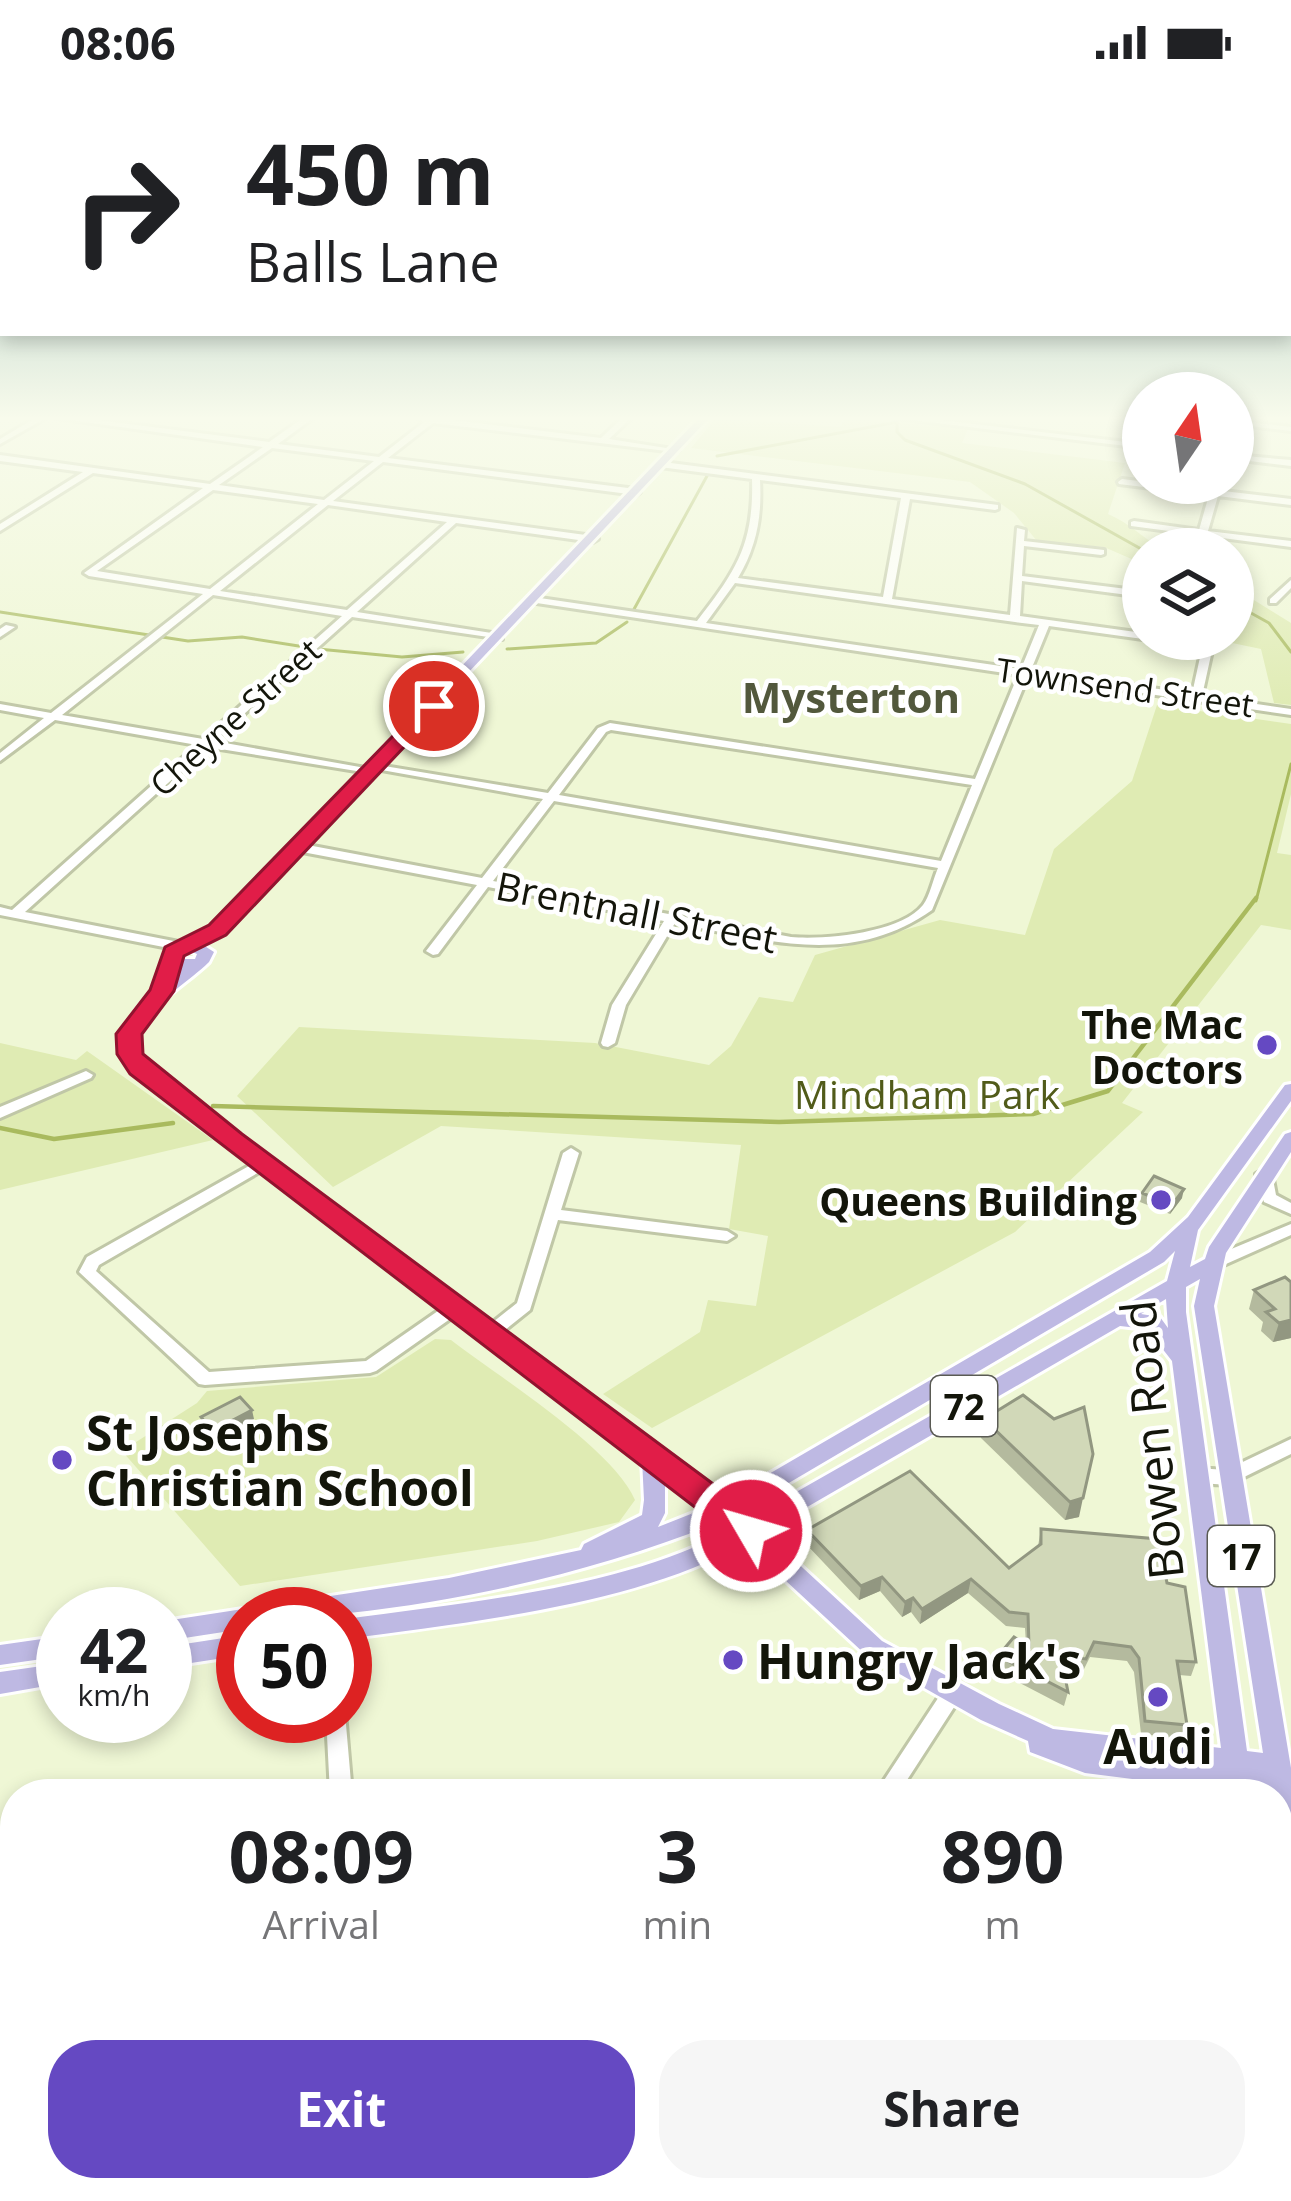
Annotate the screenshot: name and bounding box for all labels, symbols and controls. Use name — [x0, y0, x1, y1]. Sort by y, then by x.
text: 08:06 — [60, 12, 176, 73]
text: 450 m — [246, 115, 494, 230]
icon: right — [48, 132, 204, 288]
text: Balls Lane — [246, 224, 500, 298]
north arrow — [1122, 372, 1254, 504]
map controls — [1122, 372, 1254, 660]
button: layers — [1122, 528, 1254, 660]
street label: Cheyne Street — [140, 628, 330, 806]
street label: Townsend Street — [993, 647, 1257, 727]
pin — [383, 655, 485, 757]
district label: Mysterton — [742, 668, 960, 725]
icon: arrive — [401, 673, 467, 739]
street label: Brentnall Street — [492, 858, 782, 964]
place label: The Mac Doctors — [1081, 997, 1243, 1095]
marker: The Mac Doctors — [1254, 1032, 1280, 1058]
park label: Mindham Park — [794, 1067, 1061, 1120]
place label: Queens Building — [819, 1174, 1137, 1227]
marker: Queens Building — [1148, 1187, 1174, 1213]
street label: Bowen Road — [1104, 1297, 1198, 1583]
road number: 72 — [931, 1376, 997, 1436]
place label: St Josephs Christian School — [86, 1400, 474, 1520]
marker: St Josephs Christian School — [49, 1447, 75, 1473]
position arrow — [688, 1468, 814, 1594]
road number: 17 — [1208, 1526, 1274, 1586]
speed limit sign: 50 — [216, 1587, 372, 1743]
text: 42 — [80, 1609, 148, 1691]
place label: Hungry Jack's — [757, 1628, 1081, 1693]
marker: Hungry Jack's — [720, 1647, 746, 1673]
text: km/h — [78, 1674, 150, 1715]
marker: Audi — [1145, 1684, 1171, 1710]
place label: Audi — [1103, 1713, 1213, 1778]
text: 08:09 — [229, 1806, 414, 1904]
text: 3 — [657, 1806, 698, 1904]
text: 890 — [941, 1806, 1064, 1904]
text: Arrival — [263, 1897, 380, 1950]
text: min — [642, 1897, 712, 1950]
text: m — [985, 1897, 1021, 1950]
button: Exit — [48, 2040, 635, 2178]
button: Share — [659, 2040, 1245, 2178]

